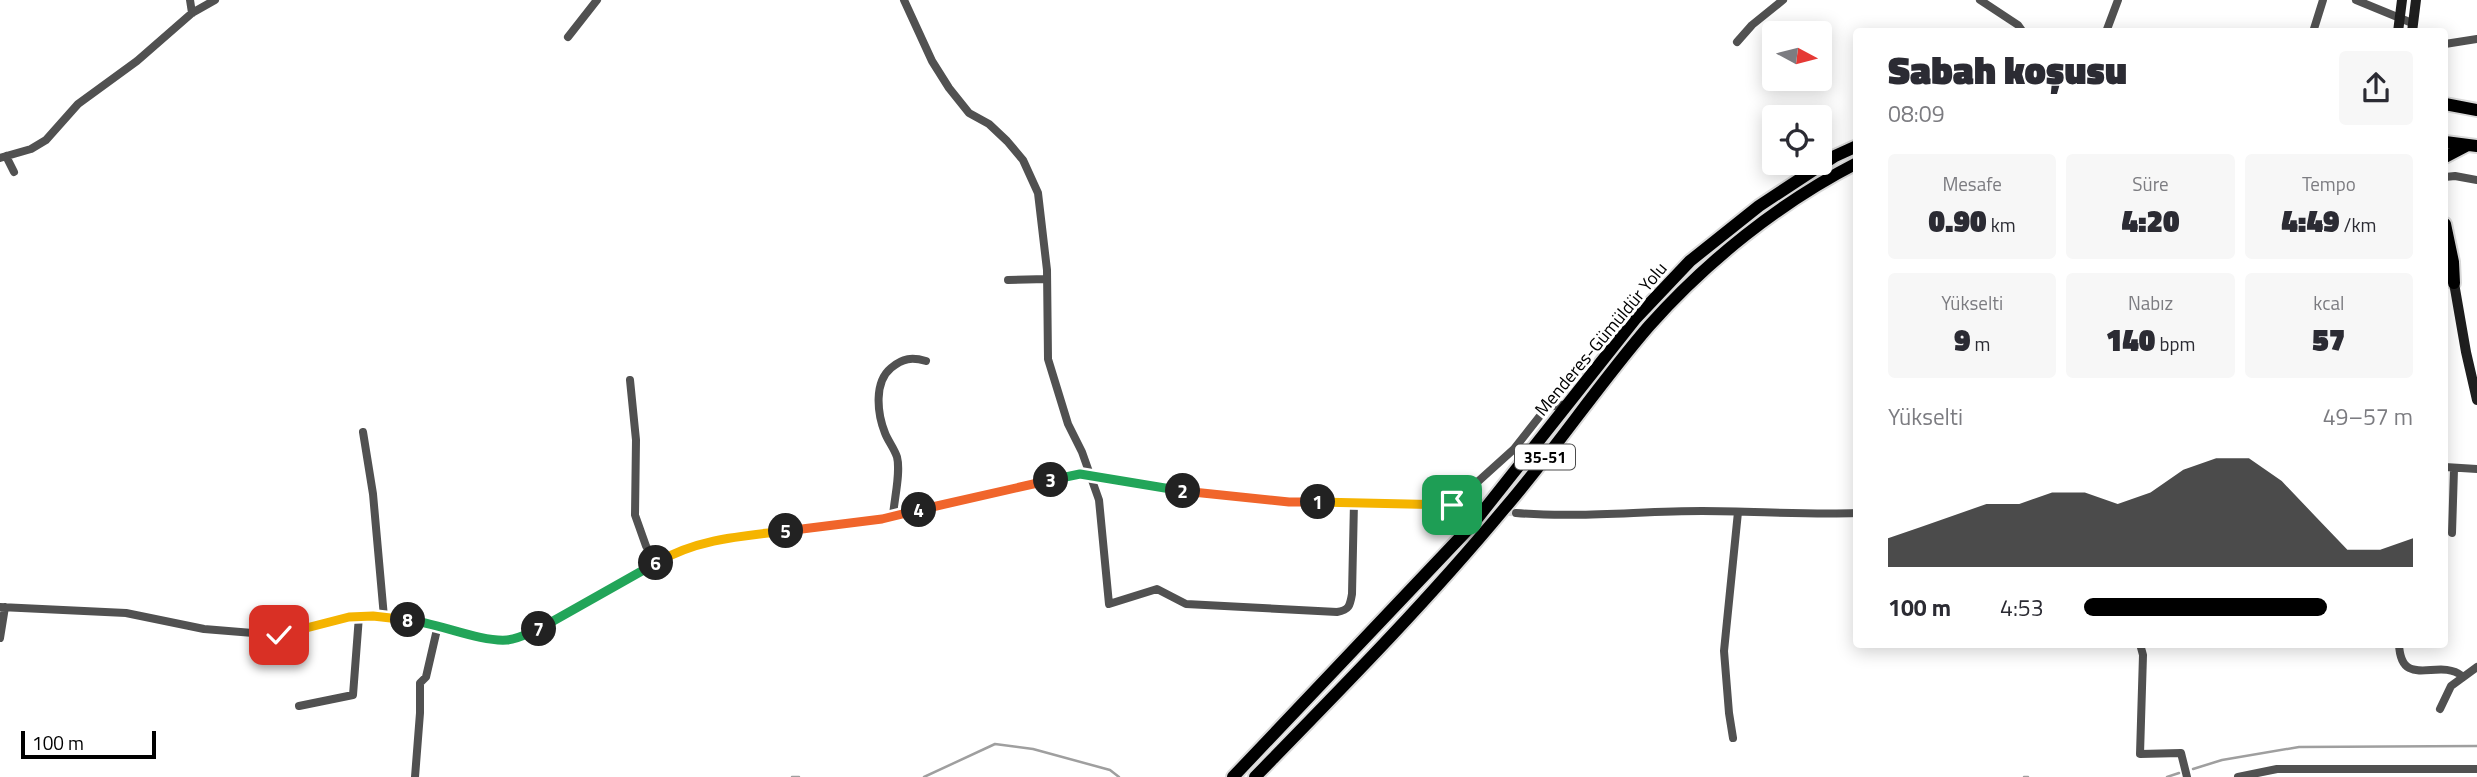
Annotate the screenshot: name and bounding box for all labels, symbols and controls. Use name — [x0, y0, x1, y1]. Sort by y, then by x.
north arrow — [1762, 21, 1832, 91]
map controls — [1762, 21, 1832, 175]
text: Sabah koşusu — [1888, 41, 2127, 99]
button: share — [2339, 51, 2413, 125]
text: 08:09 — [1888, 96, 1945, 131]
button: locate — [1762, 105, 1832, 175]
text: Mesafe — [1942, 169, 2002, 198]
text: Süre — [2132, 169, 2169, 198]
text: Tempo — [2302, 169, 2356, 198]
text: 0.90 — [1929, 198, 1987, 244]
text: 4:20 — [2121, 198, 2180, 244]
text: 4:49 — [2281, 198, 2339, 244]
text: km — [1987, 210, 2016, 239]
text: /km — [2339, 210, 2376, 239]
street label: Menderes-Gümüldür Yolu — [1528, 256, 1673, 422]
text: Yükselti — [1941, 288, 2003, 317]
text: Nabız — [2128, 288, 2173, 317]
text: kcal — [2313, 288, 2344, 317]
text: 9 — [1954, 317, 1970, 363]
text: 140 — [2106, 317, 2155, 363]
text: 57 — [2312, 317, 2345, 363]
text: m — [1970, 329, 1990, 358]
text: bpm — [2155, 329, 2195, 358]
text: Yükselti — [1888, 399, 1963, 434]
text: 49–57 m — [2323, 399, 2413, 434]
road number: 35-51 — [1515, 445, 1575, 470]
pin: 3 — [1034, 462, 1068, 498]
text: 3 — [1045, 465, 1056, 494]
pin: 2 — [1166, 474, 1200, 508]
pin — [1422, 475, 1482, 535]
text: 2 — [1177, 476, 1188, 505]
pin: 1 — [1300, 484, 1336, 520]
icon: arrive — [1433, 486, 1471, 524]
text: 1 — [1312, 487, 1323, 516]
pin: 4 — [902, 492, 936, 528]
text: 4 — [913, 495, 924, 524]
pin: 5 — [768, 514, 804, 548]
text: 5 — [780, 516, 791, 545]
pin: 6 — [638, 546, 674, 580]
text: 6 — [650, 548, 661, 577]
text: 100 m — [1888, 590, 1951, 625]
text: 4:53 — [2000, 590, 2044, 625]
pin: 8 — [390, 602, 426, 638]
pin — [249, 605, 309, 665]
text: 8 — [402, 605, 413, 634]
pin: 7 — [522, 612, 556, 646]
text: 7 — [533, 614, 544, 643]
icon: check — [260, 616, 298, 654]
scale bar — [21, 728, 156, 760]
text: 100 m — [32, 728, 84, 757]

